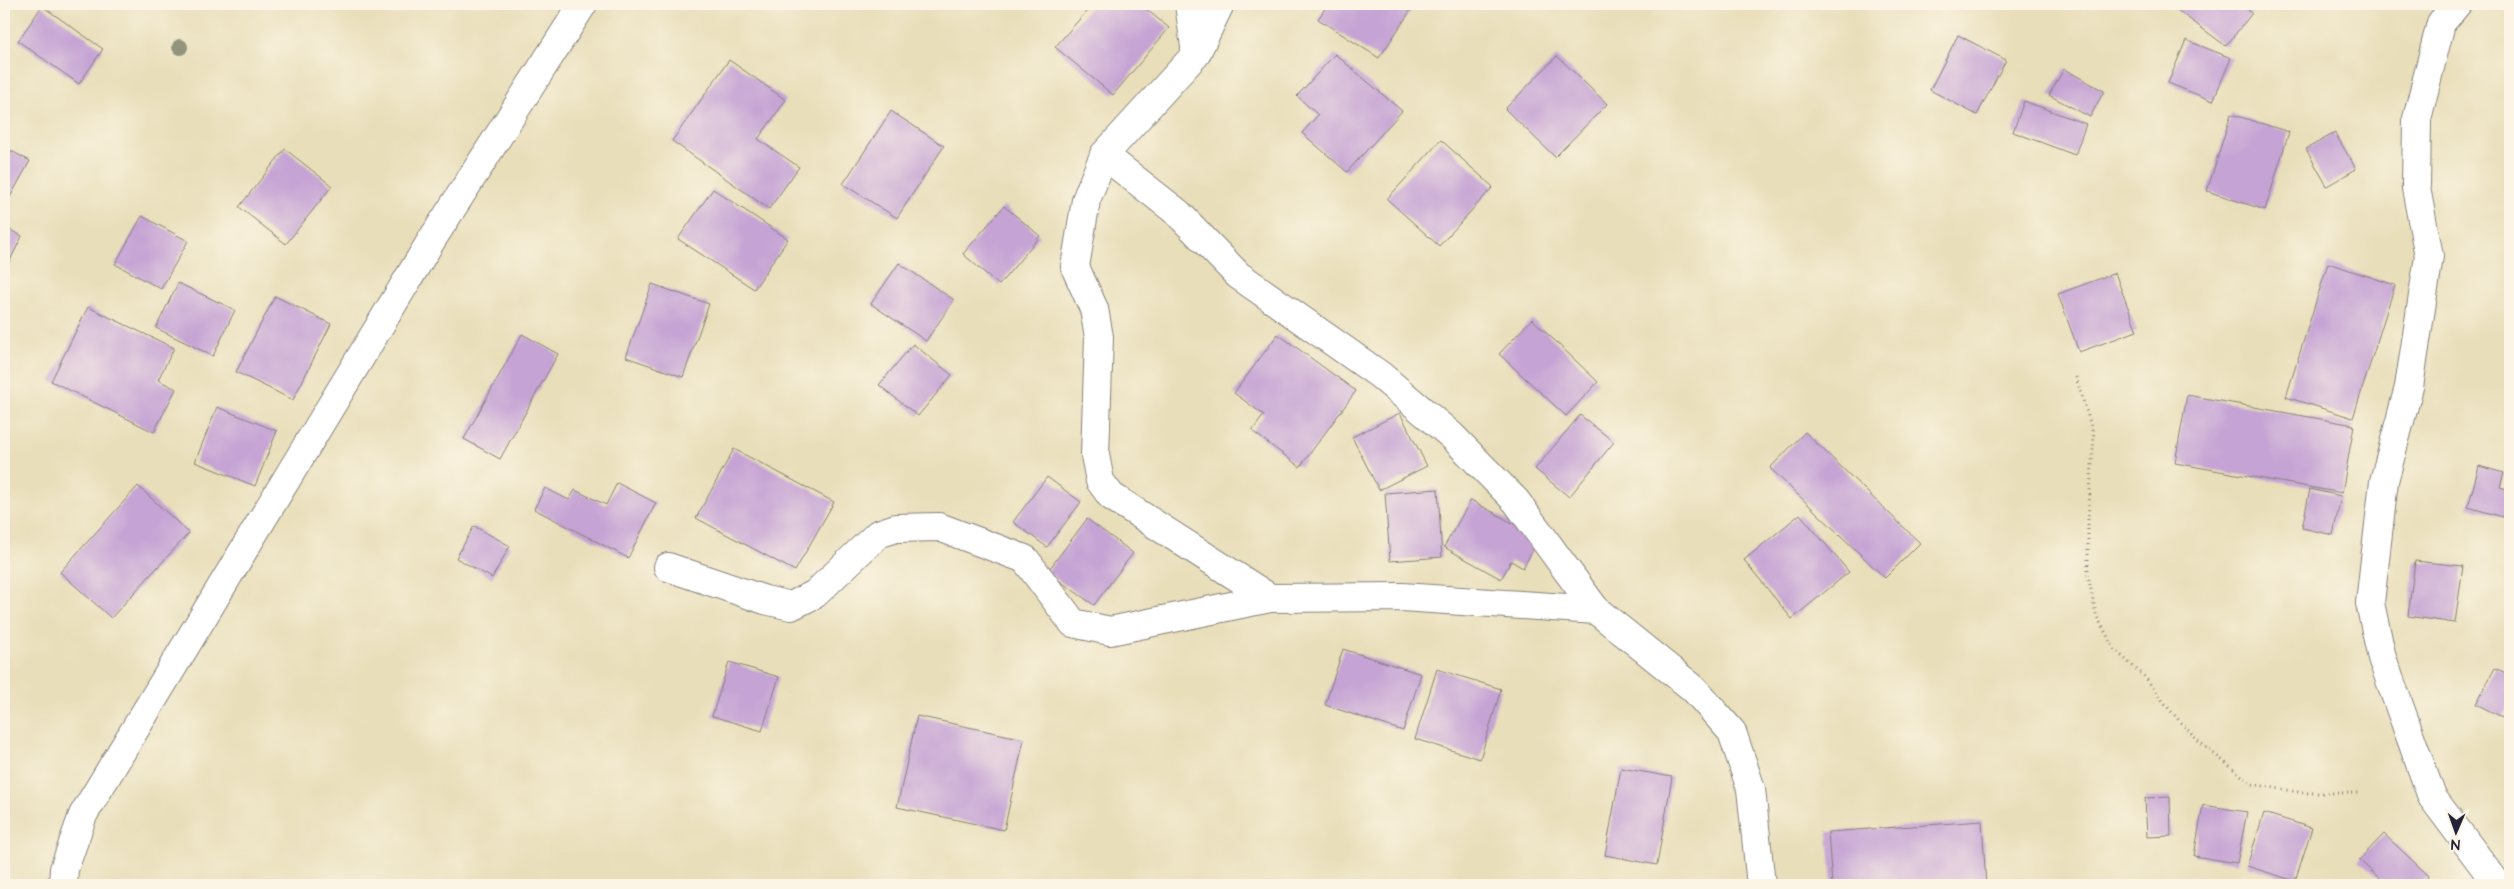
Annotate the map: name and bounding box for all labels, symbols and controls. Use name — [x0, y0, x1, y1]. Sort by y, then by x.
north arrow — [2432, 806, 2482, 856]
text: N — [2451, 834, 2460, 854]

